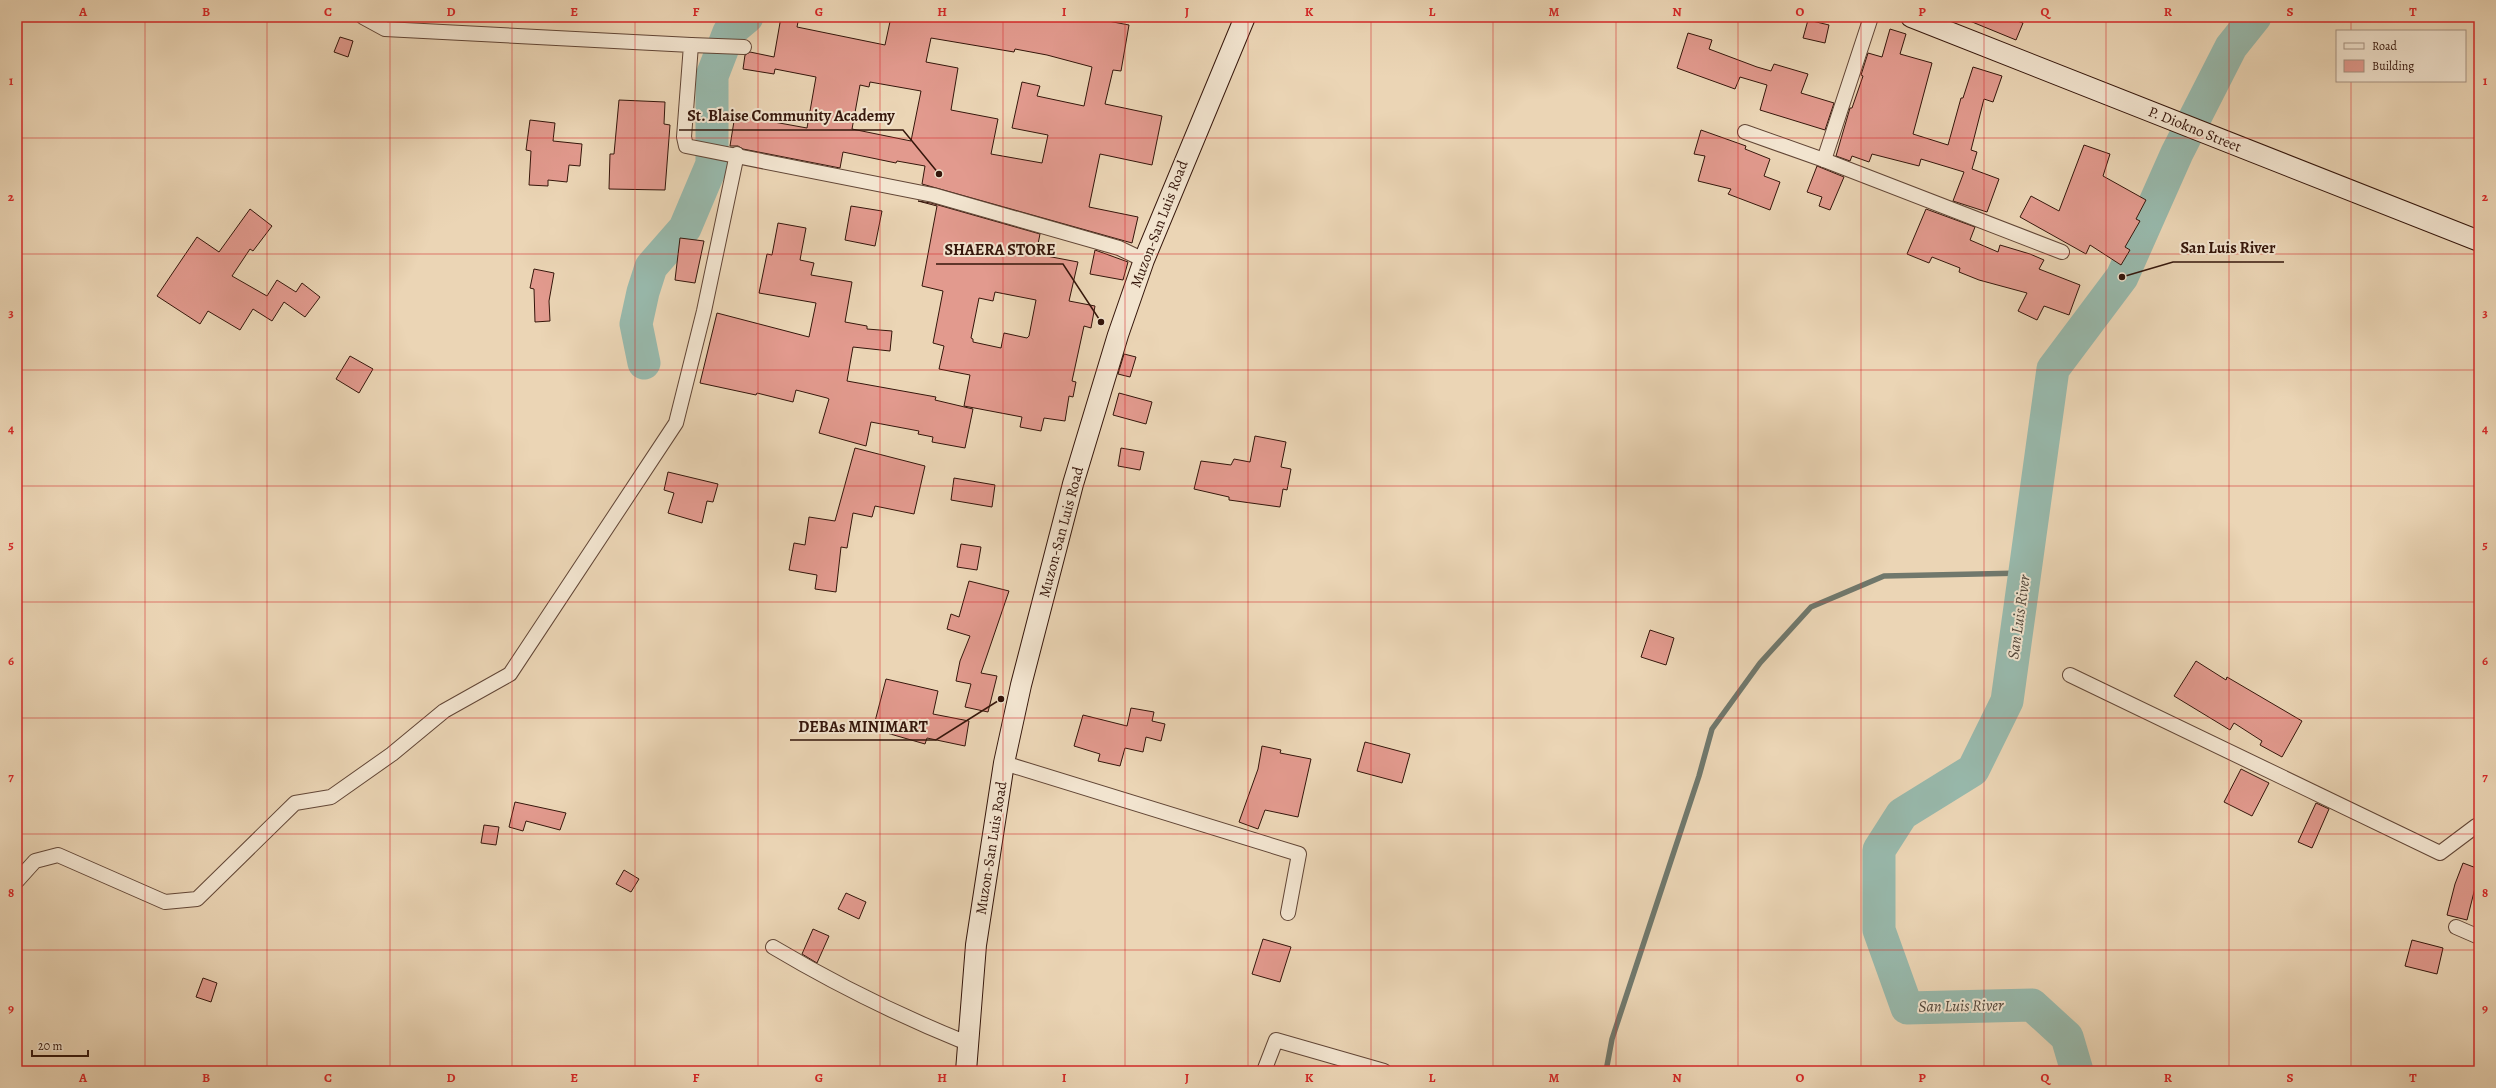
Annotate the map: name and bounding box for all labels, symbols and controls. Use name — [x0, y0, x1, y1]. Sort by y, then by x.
text: A — [78, 3, 88, 20]
text: B — [202, 3, 210, 20]
text: C — [324, 3, 332, 20]
text: D — [446, 3, 456, 20]
text: E — [570, 3, 578, 20]
text: F — [693, 3, 700, 20]
text: G — [815, 3, 823, 20]
text: H — [937, 3, 947, 20]
text: I — [1062, 3, 1067, 20]
text: J — [1185, 3, 1189, 20]
text: K — [1305, 3, 1314, 20]
text: L — [1429, 3, 1436, 20]
text: M — [1549, 3, 1560, 20]
text: N — [1672, 3, 1682, 20]
text: O — [1796, 3, 1805, 20]
text: P — [1918, 3, 1926, 20]
text: Q — [2041, 3, 2052, 20]
text: R — [2164, 3, 2173, 20]
text: S — [2286, 3, 2294, 20]
text: T — [2409, 3, 2417, 20]
legend — [2336, 30, 2466, 82]
text: Road — [2372, 38, 2398, 54]
text: Building — [2372, 58, 2414, 74]
text: 1 — [9, 72, 14, 89]
text: 1 — [2483, 72, 2488, 89]
street label: P. Diokno Street — [2145, 101, 2245, 157]
callout: St. Blaise Community Academy — [679, 102, 903, 130]
text: St. Blaise Community Academy — [687, 105, 895, 127]
street label: Muzon-San Luis Road — [1126, 157, 1193, 291]
text: 2 — [8, 188, 15, 205]
text: 2 — [2482, 188, 2489, 205]
callout: San Luis River — [2173, 234, 2284, 262]
callout: SHAERA STORE — [936, 236, 1063, 264]
text: San Luis River — [2180, 237, 2276, 259]
text: SHAERA STORE — [944, 239, 1056, 261]
text: 3 — [8, 304, 14, 321]
text: 3 — [2482, 304, 2488, 321]
text: 4 — [8, 420, 14, 437]
text: 4 — [2482, 420, 2488, 437]
street label: Muzon-San Luis Road — [1034, 463, 1088, 600]
text: 5 — [8, 536, 14, 553]
text: 5 — [2482, 536, 2488, 553]
water label: San Luis River — [2002, 573, 2036, 661]
text: 6 — [8, 652, 14, 669]
text: 6 — [2482, 652, 2488, 669]
callout: DEBAs MINIMART — [790, 712, 936, 740]
text: DEBAs MINIMART — [798, 716, 928, 738]
text: 7 — [8, 768, 14, 785]
text: 7 — [2482, 768, 2488, 785]
street label: Muzon-San Luis Road — [971, 779, 1012, 916]
text: 8 — [8, 884, 14, 901]
text: 8 — [2482, 884, 2488, 901]
water label: San Luis River — [1918, 994, 2004, 1018]
text: 9 — [8, 1000, 14, 1017]
text: 9 — [2482, 1000, 2488, 1017]
scale bar — [32, 1032, 88, 1058]
text: 20 m — [38, 1038, 62, 1054]
text: A — [78, 1069, 88, 1086]
text: B — [202, 1069, 210, 1086]
text: C — [324, 1069, 332, 1086]
text: D — [446, 1069, 456, 1086]
text: E — [570, 1069, 578, 1086]
text: F — [693, 1069, 700, 1086]
text: G — [815, 1069, 823, 1086]
text: H — [937, 1069, 947, 1086]
text: I — [1062, 1069, 1067, 1086]
text: J — [1185, 1069, 1189, 1086]
text: K — [1305, 1069, 1314, 1086]
text: L — [1429, 1069, 1436, 1086]
text: M — [1549, 1069, 1560, 1086]
text: N — [1672, 1069, 1682, 1086]
text: O — [1796, 1069, 1805, 1086]
text: P — [1918, 1069, 1926, 1086]
text: Q — [2041, 1069, 2052, 1086]
text: R — [2164, 1069, 2173, 1086]
text: S — [2286, 1069, 2294, 1086]
text: T — [2409, 1069, 2417, 1086]

